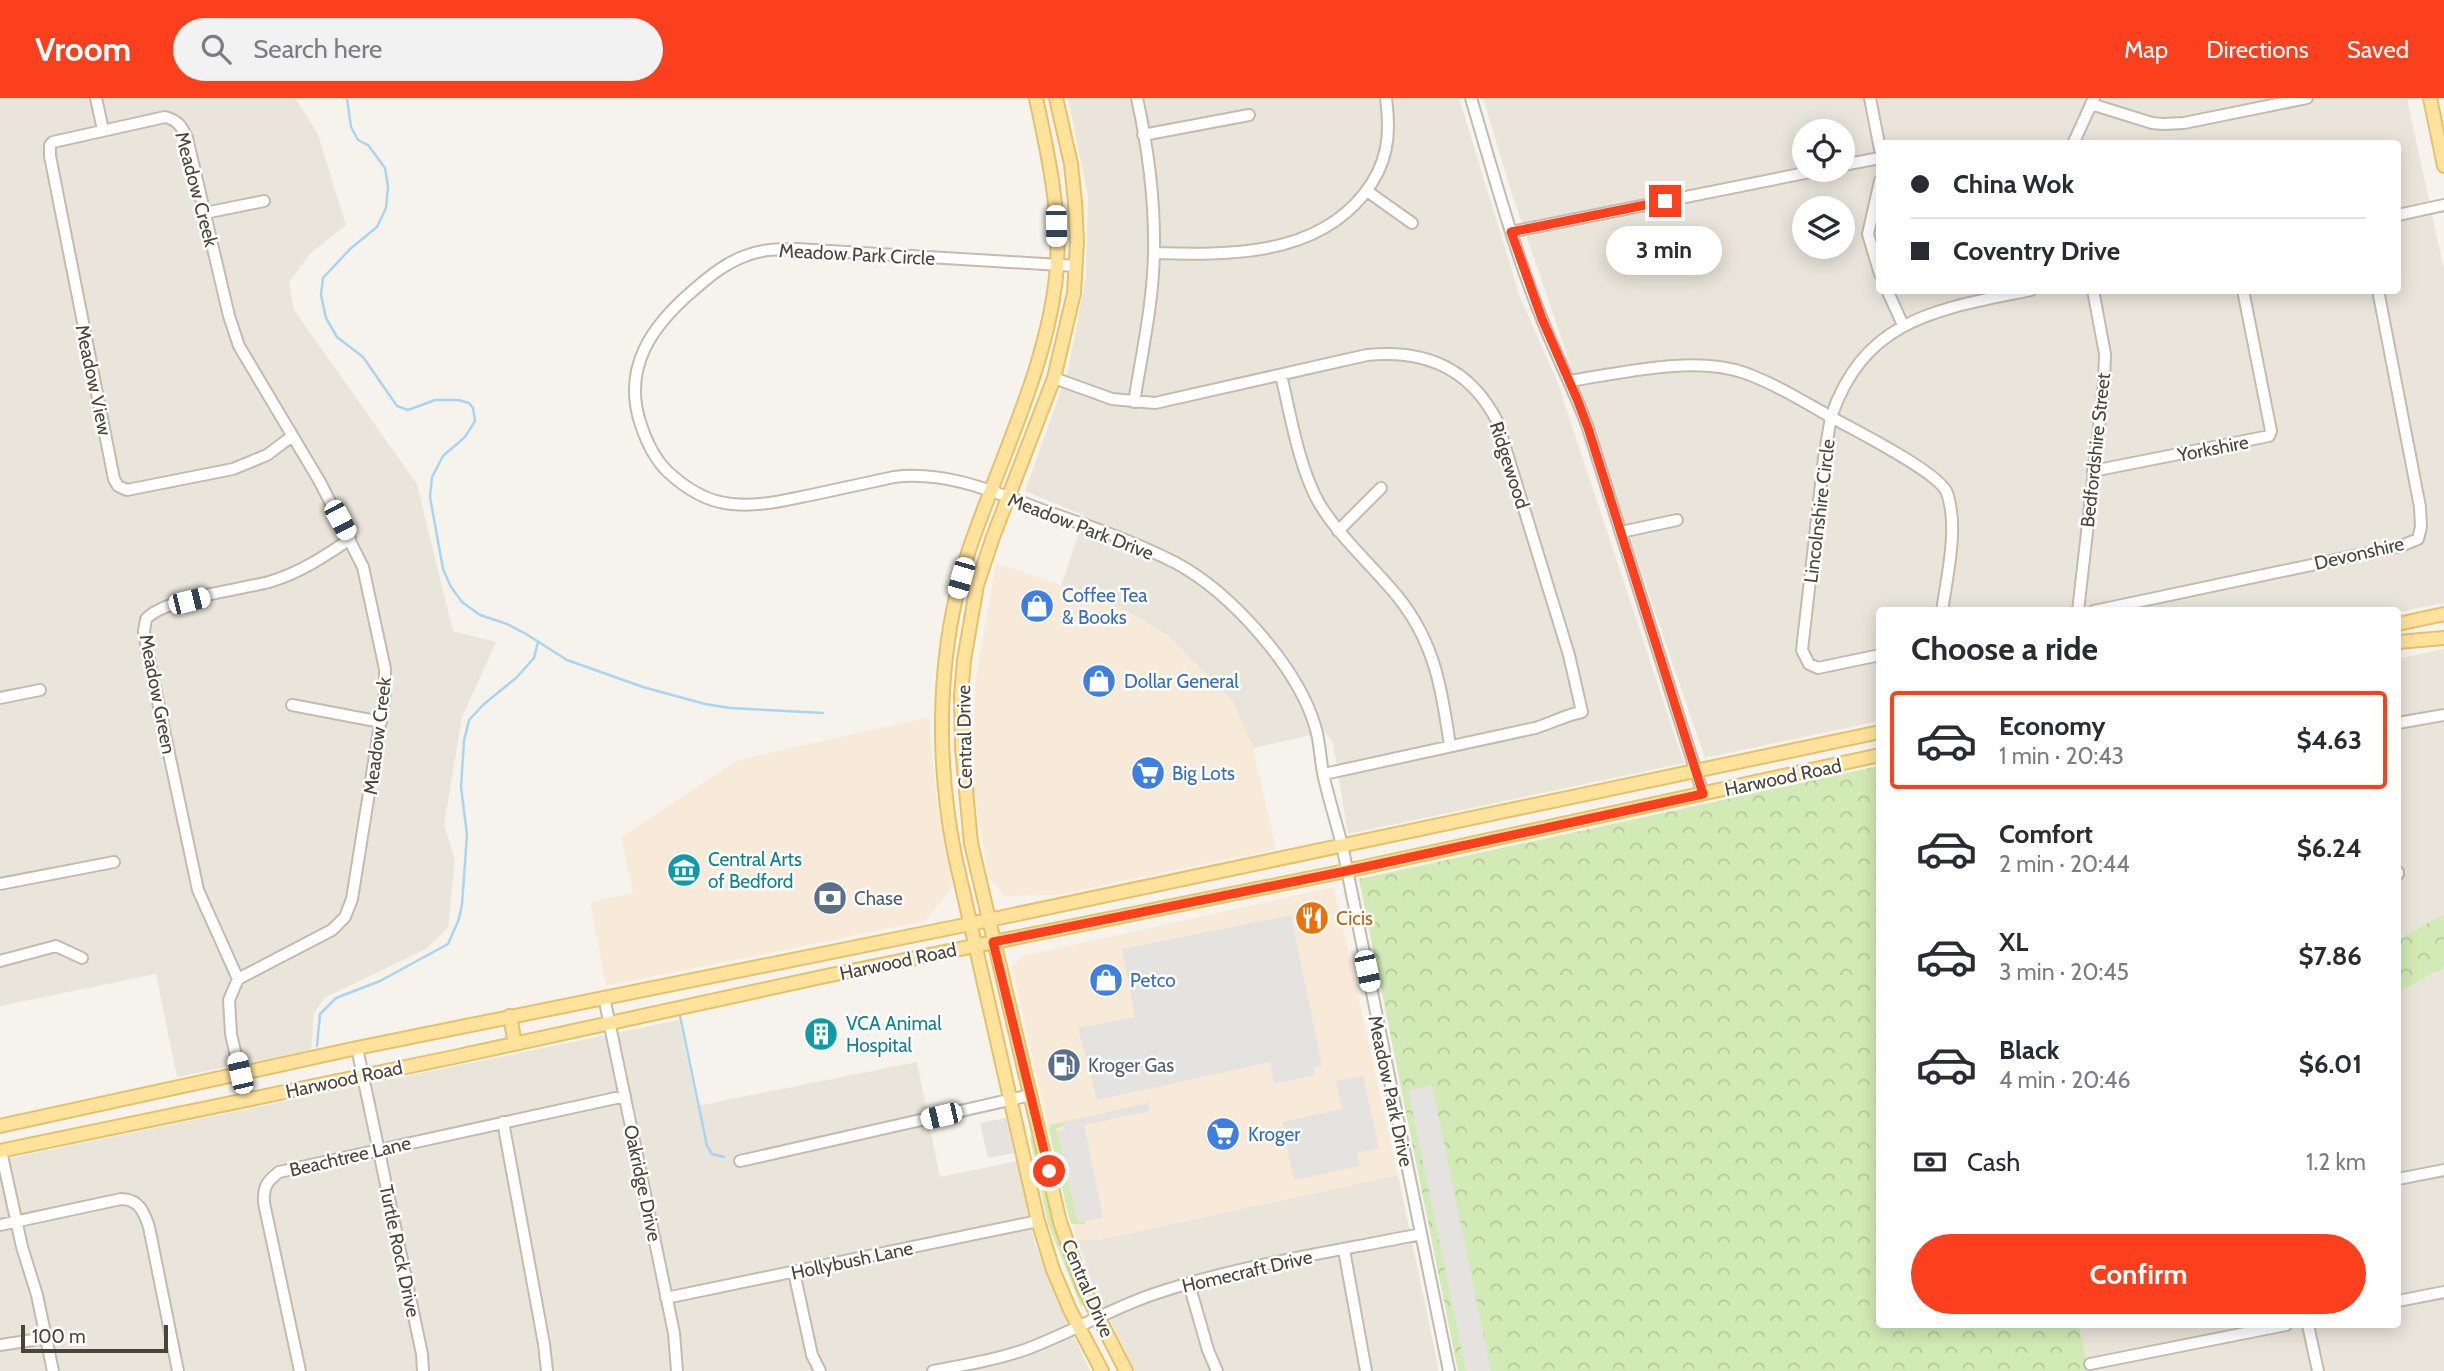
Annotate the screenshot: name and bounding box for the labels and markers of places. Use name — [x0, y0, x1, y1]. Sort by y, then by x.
place label: Coffee Tea & Books — [1062, 584, 1147, 629]
shop icon: Coffee Tea & Books — [1018, 587, 1056, 625]
shop icon: Dollar General — [1080, 662, 1118, 700]
place label: Dollar General — [1124, 670, 1239, 693]
supermarket icon: Big Lots — [1129, 754, 1167, 792]
place label: Big Lots — [1172, 762, 1235, 785]
place label: Central Arts of Bedford — [708, 848, 802, 893]
museum icon: Central Arts of Bedford — [665, 851, 703, 889]
bank icon: Chase — [811, 879, 849, 917]
place label: Chase — [854, 887, 903, 910]
restaurant icon: Cicis — [1293, 899, 1331, 937]
place label: Cicis — [1336, 907, 1373, 930]
shop icon: Petco — [1087, 961, 1125, 999]
place label: Petco — [1130, 969, 1176, 992]
place label: VCA Animal Hospital — [846, 1012, 942, 1057]
building icon: VCA Animal Hospital — [802, 1015, 840, 1053]
fuel station icon: Kroger Gas — [1045, 1046, 1083, 1084]
place label: Kroger Gas — [1088, 1054, 1174, 1077]
supermarket icon: Kroger — [1204, 1115, 1242, 1153]
place label: Kroger — [1248, 1123, 1300, 1146]

